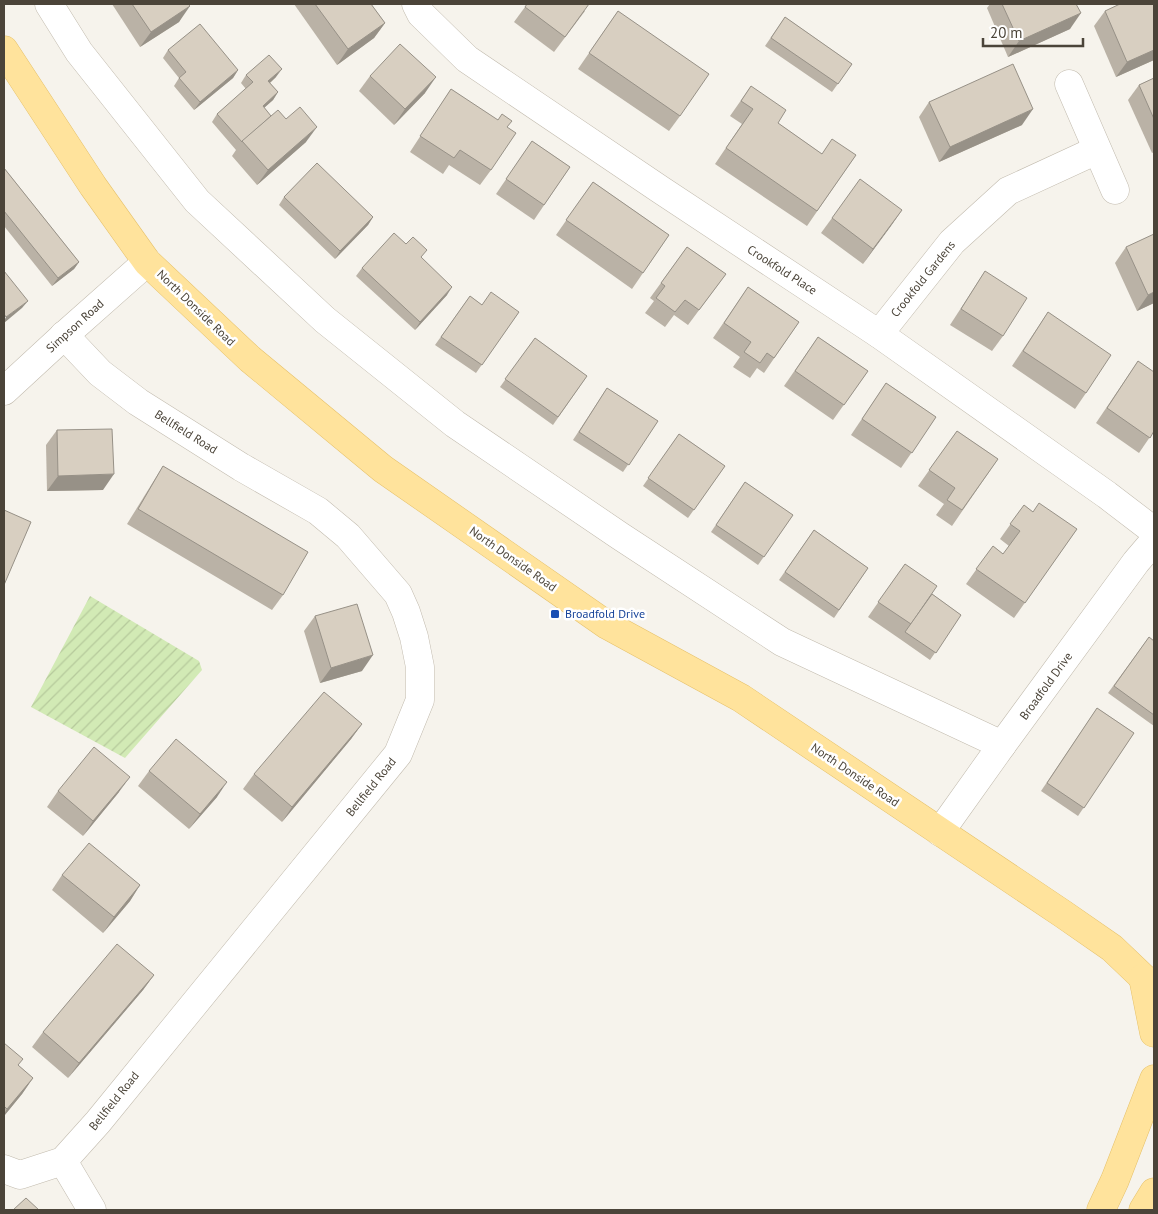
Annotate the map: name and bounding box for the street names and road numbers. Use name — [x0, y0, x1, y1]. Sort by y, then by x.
street label: Crookfold Gardens — [887, 237, 958, 320]
street label: Crookfold Place — [745, 241, 820, 298]
street label: North Donside Road — [154, 266, 239, 349]
street label: Simpson Road — [43, 296, 107, 355]
street label: Bellfield Road — [152, 406, 220, 457]
street label: North Donside Road — [467, 523, 560, 594]
street label: Broadfold Drive — [1016, 649, 1075, 723]
street label: North Donside Road — [808, 740, 902, 810]
street label: Bellfield Road — [342, 754, 399, 819]
street label: Bellfield Road — [85, 1068, 142, 1133]

